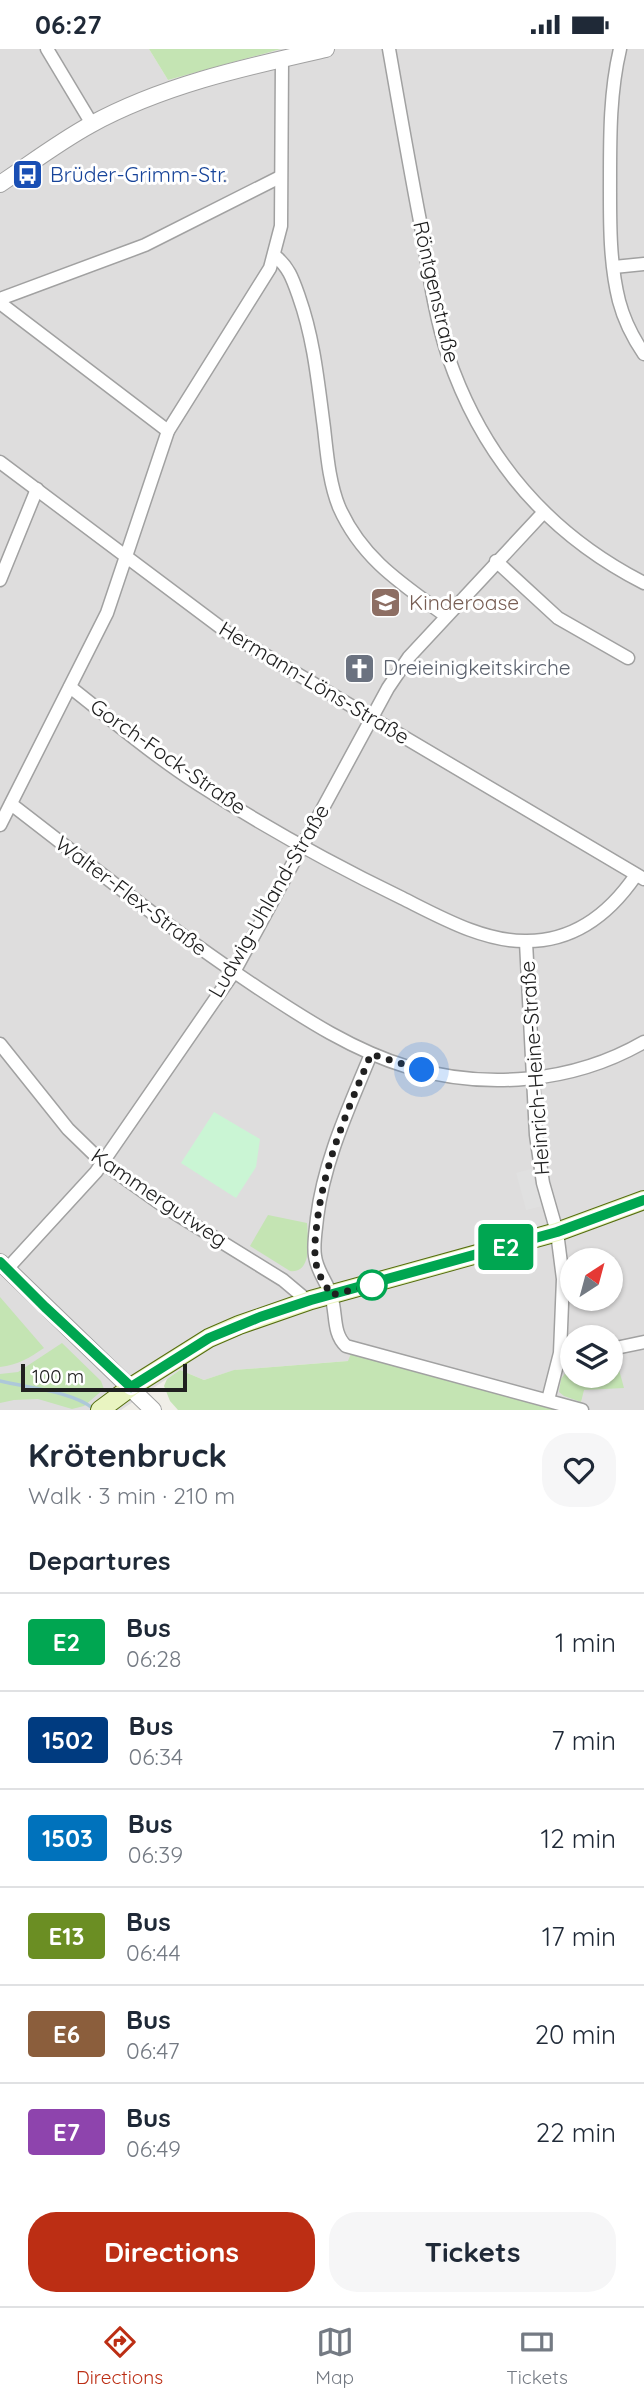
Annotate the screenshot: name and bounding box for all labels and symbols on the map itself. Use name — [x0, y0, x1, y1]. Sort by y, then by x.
bus stop icon: Brüder-Grimm-Str. — [10, 158, 44, 192]
place label: Brüder-Grimm-Str. — [50, 161, 227, 187]
street label: Röntgenstraße — [408, 218, 466, 365]
school or university icon: Kinderoase — [369, 586, 403, 620]
place label: Kinderoase — [409, 589, 519, 615]
street label: Hermann-Löns-Straße — [215, 615, 414, 749]
church icon: Dreieinigkeitskirche — [343, 651, 377, 685]
place label: Dreieinigkeitskirche — [383, 654, 571, 680]
street label: Gorch-Fock-Straße — [86, 693, 252, 820]
street label: Ludwig-Uhland-Straße — [202, 799, 334, 1002]
street label: Walter-Flex-Straße — [51, 830, 213, 961]
street label: Heinrich-Heine-Straße — [514, 960, 554, 1176]
your location — [404, 1052, 439, 1087]
street label: Kammergutweg — [87, 1142, 232, 1252]
line badge: E2 — [475, 1224, 538, 1270]
north arrow — [560, 1248, 623, 1311]
unlabelled marker — [357, 1270, 387, 1300]
scale bar — [21, 1361, 187, 1393]

